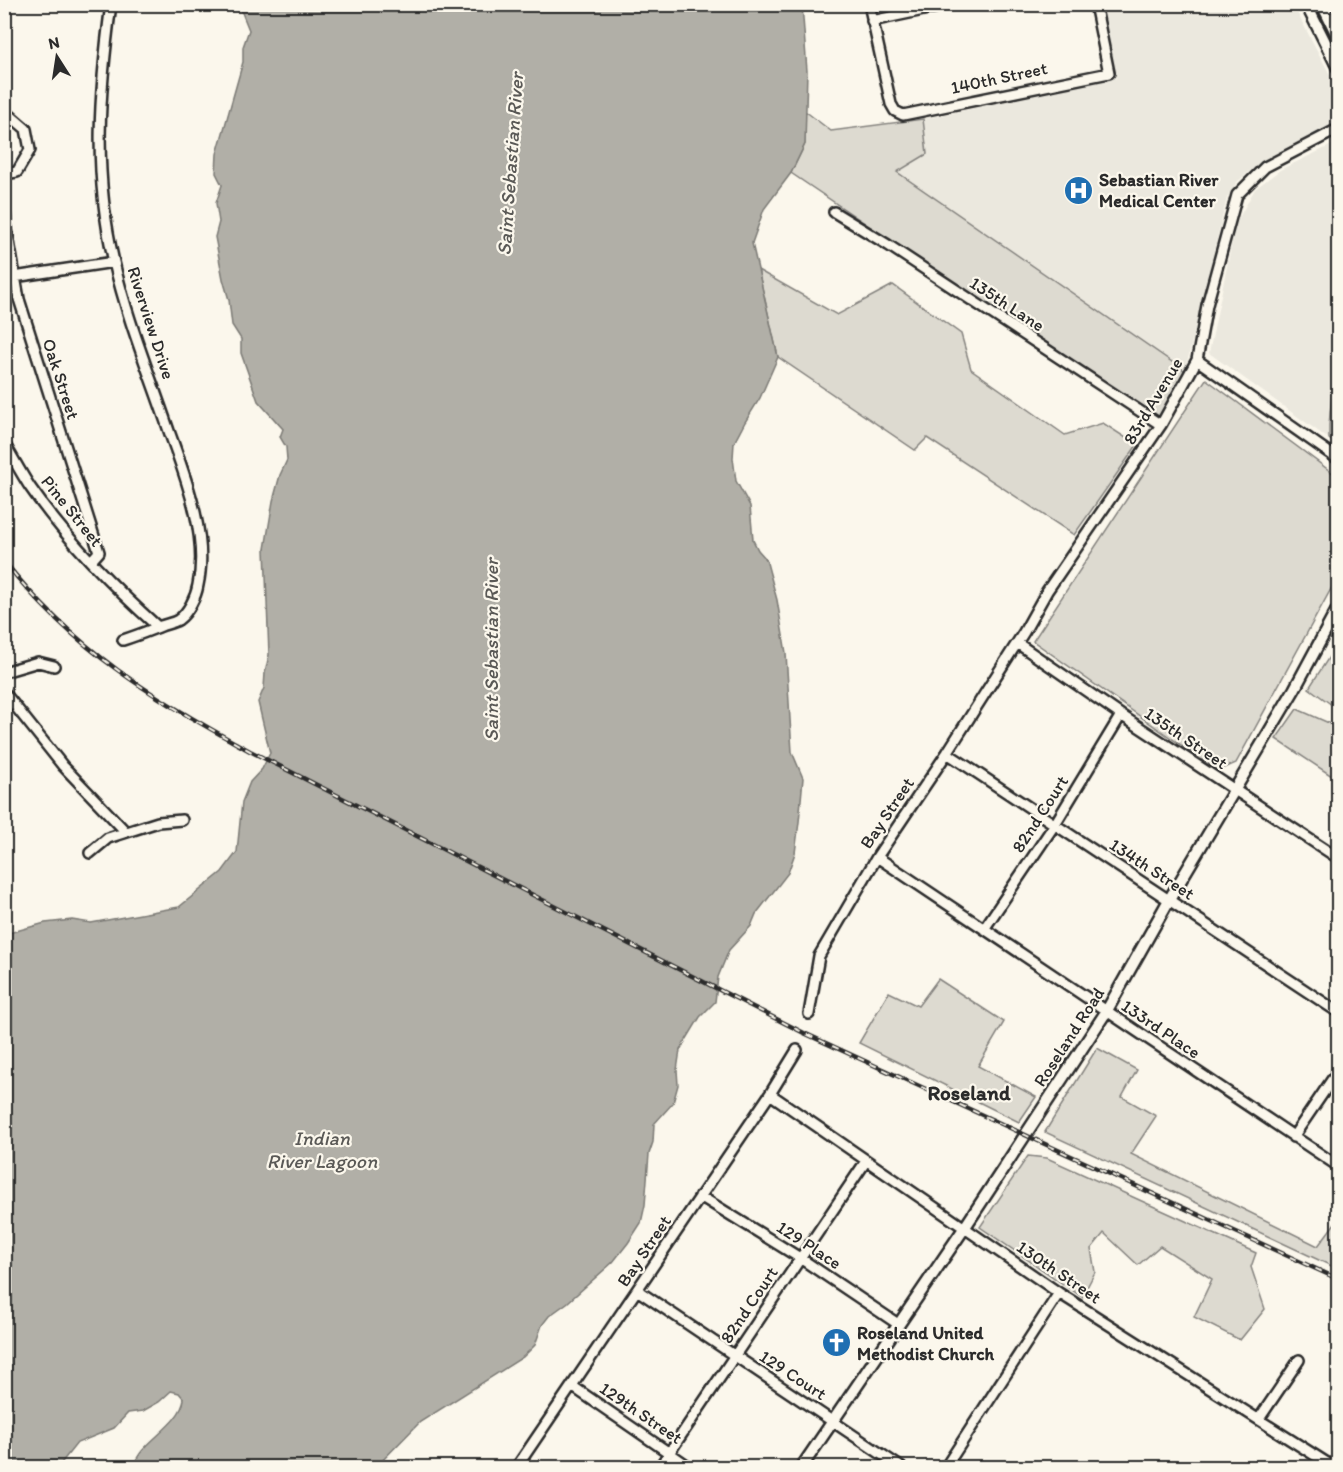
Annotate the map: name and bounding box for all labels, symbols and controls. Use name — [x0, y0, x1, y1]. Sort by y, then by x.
north arrow — [27, 27, 87, 87]
text: N — [47, 32, 61, 53]
street label: 140th Street — [949, 57, 1050, 99]
water label: Saint Sebastian River — [492, 69, 529, 256]
place label: Sebastian River Medical Center — [1099, 169, 1219, 212]
hospital icon: Sebastian River Medical Center — [1062, 174, 1094, 206]
street label: Riverview Drive — [122, 264, 180, 382]
street label: 135th Lane — [965, 272, 1049, 336]
street label: Oak Street — [38, 336, 84, 422]
street label: 83rd Avenue — [1118, 353, 1188, 449]
street label: Pine Street — [36, 471, 108, 551]
water label: Saint Sebastian River — [479, 556, 503, 742]
street label: 135th Street — [1140, 702, 1232, 774]
street label: 82nd Court — [1007, 771, 1073, 857]
street label: Bay Street — [855, 773, 919, 853]
street label: 134th Street — [1105, 833, 1199, 905]
street label: Roseland Road — [1029, 983, 1109, 1091]
street label: 133rd Place — [1117, 995, 1205, 1063]
district label: Roseland — [928, 1080, 1011, 1105]
water label: Indian River Lagoon — [267, 1126, 378, 1173]
street label: Bay Street — [612, 1211, 676, 1291]
street label: 129 Place — [772, 1216, 846, 1274]
street label: 130th Street — [1013, 1236, 1106, 1308]
street label: 82nd Court — [715, 1262, 783, 1348]
place label: Roseland United Methodist Church — [857, 1322, 994, 1365]
church icon: Roseland United Methodist Church — [820, 1327, 852, 1359]
street label: 129 Court — [755, 1345, 831, 1405]
street label: 129th Street — [595, 1377, 687, 1449]

